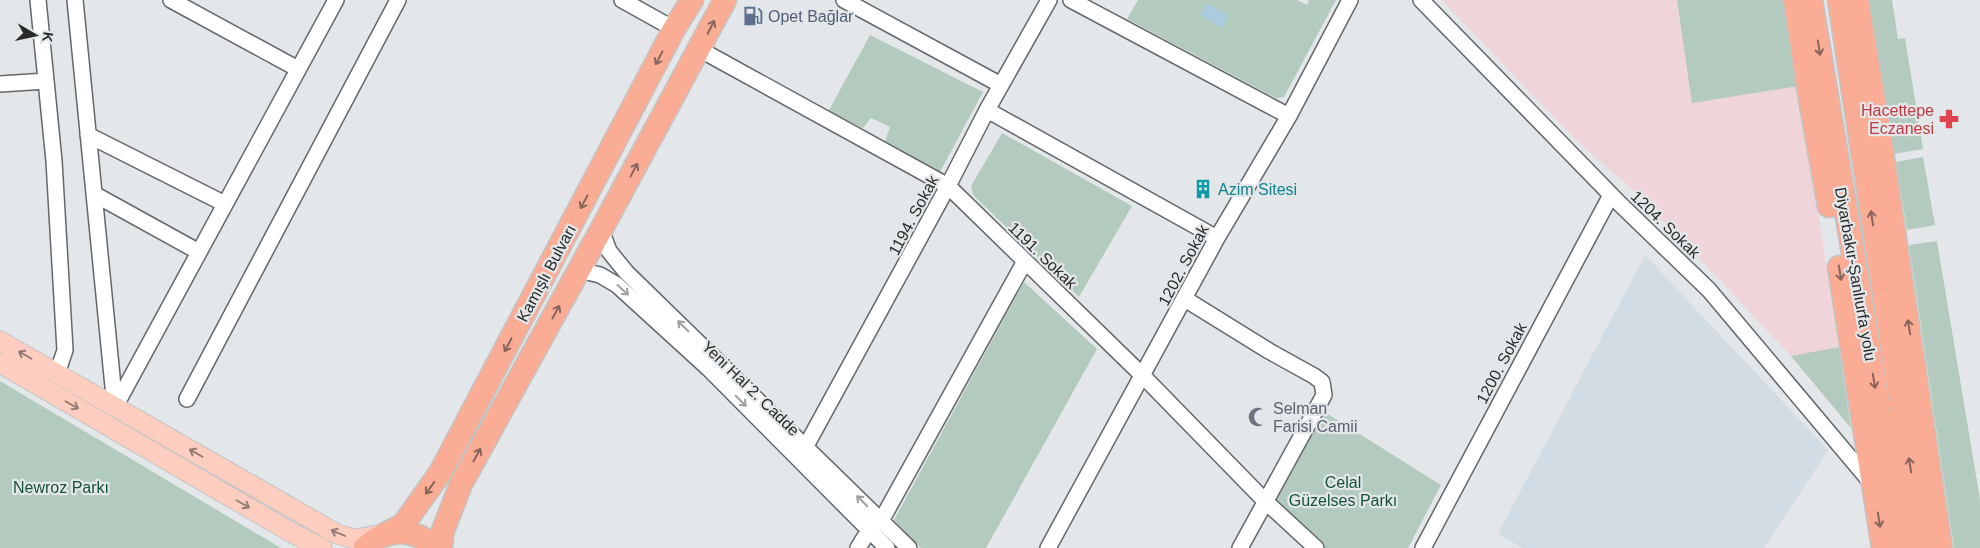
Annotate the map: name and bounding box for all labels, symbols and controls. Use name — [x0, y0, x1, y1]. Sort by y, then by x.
fuel station icon: Opet Bağlar — [742, 5, 764, 27]
place label: Opet Bağlar — [768, 8, 854, 25]
north arrow — [10, 10, 60, 60]
one-way arrow — [706, 19, 716, 34]
text: K — [39, 31, 57, 43]
one-way arrow — [1814, 40, 1824, 56]
one-way arrow — [654, 50, 663, 65]
place label: Hacettepe Eczanesi — [1861, 102, 1934, 137]
pharmacy icon: Hacettepe Eczanesi — [1938, 108, 1960, 130]
one-way arrow — [630, 163, 639, 178]
street label: 1194. Sokak — [885, 172, 942, 258]
building icon: Azim Sitesi — [1192, 178, 1214, 200]
place label: Azim Sitesi — [1218, 181, 1297, 198]
street label: Diyarbakır-Şanlıurfa yolu — [1832, 186, 1879, 362]
street label: 1204. Sokak — [1628, 187, 1704, 262]
one-way arrow — [578, 194, 588, 208]
one-way arrow — [1867, 210, 1877, 226]
street label: 1191. Sokak — [1005, 219, 1081, 293]
street label: 1202. Sokak — [1155, 221, 1212, 308]
street label: Kamışlı Bulvarı — [514, 222, 579, 325]
one-way arrow — [1835, 264, 1845, 280]
one-way arrow — [616, 284, 629, 296]
one-way arrow — [551, 305, 561, 320]
street label: 1200. Sokak — [1473, 319, 1530, 406]
one-way arrow — [1903, 319, 1913, 335]
one-way arrow — [677, 320, 689, 333]
one-way arrow — [503, 337, 512, 352]
street label: Yeni Hal 2. Cadde — [699, 338, 803, 439]
one-way arrow — [18, 350, 33, 360]
one-way arrow — [1870, 373, 1880, 389]
one-way arrow — [735, 395, 747, 408]
one-way arrow — [65, 400, 79, 410]
place label: Selman Farisi Camii — [1273, 400, 1357, 435]
mosque icon: Selman Farisi Camii — [1247, 406, 1269, 428]
one-way arrow — [190, 448, 204, 458]
one-way arrow — [473, 448, 483, 462]
one-way arrow — [1905, 458, 1915, 474]
park label: Celal Güzelses Parkı — [1289, 474, 1397, 509]
park label: Newroz Parkı — [13, 479, 109, 496]
one-way arrow — [425, 481, 435, 495]
one-way arrow — [856, 495, 868, 507]
one-way arrow — [235, 500, 250, 510]
one-way arrow — [1874, 511, 1884, 527]
one-way arrow — [331, 528, 346, 538]

